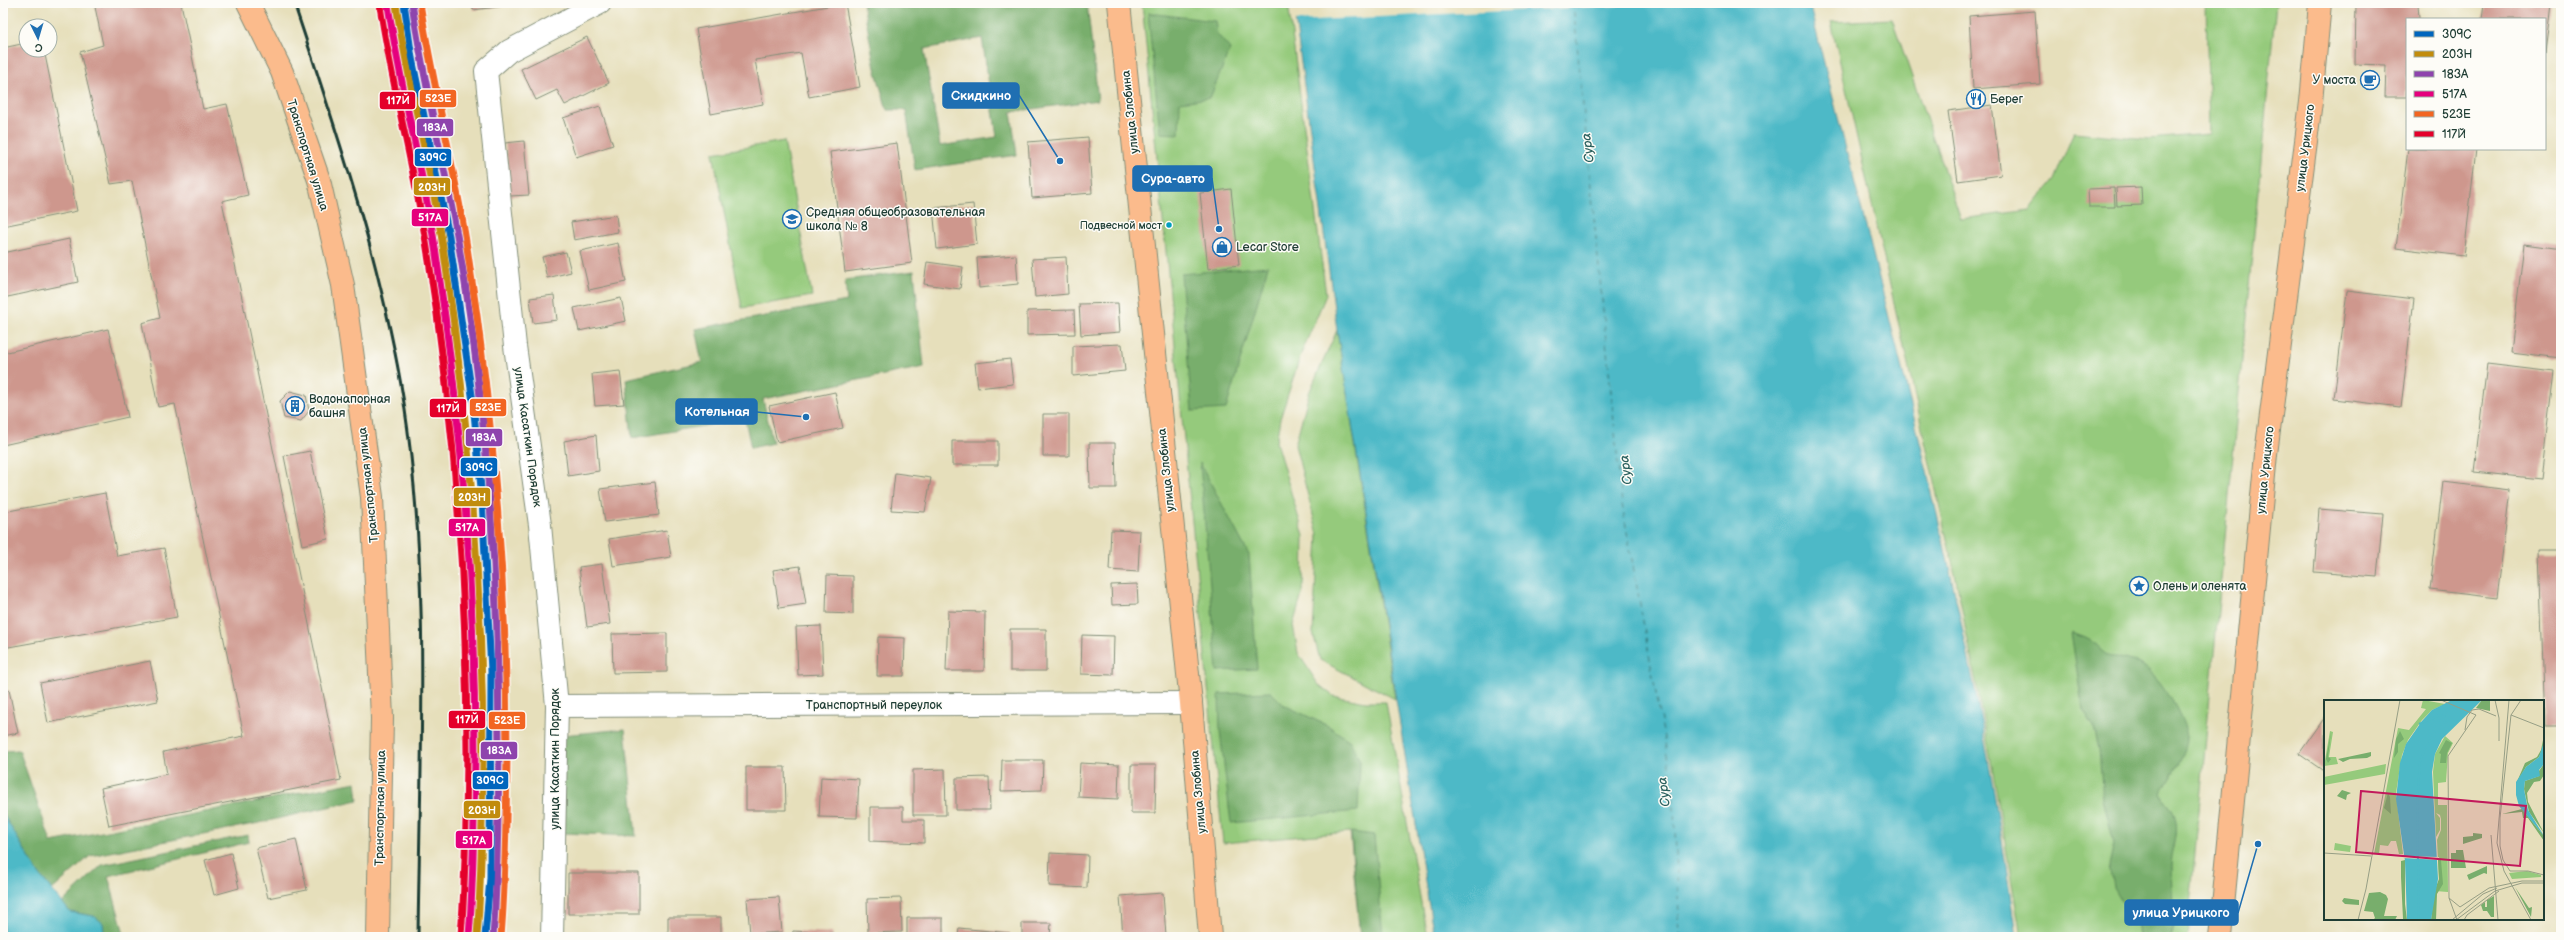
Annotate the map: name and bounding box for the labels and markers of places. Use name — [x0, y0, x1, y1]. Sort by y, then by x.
cafe icon: У моста — [2359, 69, 2381, 91]
place label: У моста — [2312, 73, 2356, 88]
callout: Скидкино — [943, 83, 1019, 108]
restaurant icon: Берег — [1965, 88, 1987, 110]
place label: Берег — [1990, 92, 2023, 107]
callout: Сура-авто — [1133, 166, 1212, 191]
place label: Средняя общеобразовательная школа № 8 — [806, 205, 986, 234]
school or university icon: Средняя общеобразовательная школа № 8 — [781, 208, 803, 230]
place label: Подвесной мост — [1080, 219, 1162, 232]
marker: Подвесной мост — [1164, 220, 1174, 230]
shop icon: Lecar Store — [1211, 236, 1233, 258]
place label: Lecar Store — [1236, 240, 1299, 255]
place label: Водонапорная башня — [309, 392, 391, 421]
building icon: Водонапорная башня — [284, 395, 306, 417]
callout: Котельная — [676, 399, 757, 424]
place icon: Олень и оленята — [2128, 575, 2150, 597]
place label: Олень и оленята — [2153, 579, 2247, 594]
callout: улица Урицкого — [2125, 900, 2238, 925]

